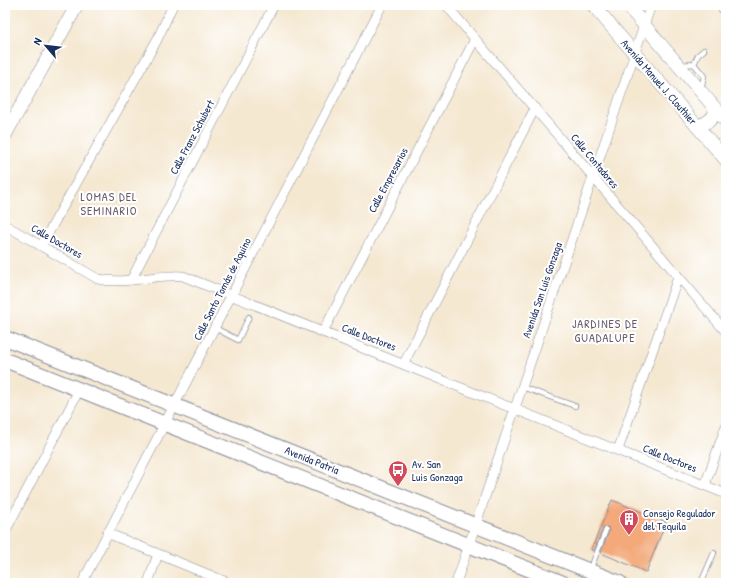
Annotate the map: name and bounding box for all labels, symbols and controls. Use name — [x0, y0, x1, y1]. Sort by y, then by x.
north arrow — [26, 26, 66, 66]
text: N — [30, 35, 45, 47]
street label: Avenida Manuel J. Clouthier — [618, 36, 701, 128]
street label: Calle Franz Schubert — [167, 97, 218, 177]
street label: Calle Contadores — [568, 131, 622, 191]
street label: Calle Empresarios — [365, 145, 411, 215]
district label: LOMAS DEL SEMINARIO — [81, 188, 137, 219]
street label: Calle Doctores — [29, 221, 85, 261]
street label: Calle Santo Tomás de Aquino — [190, 235, 254, 343]
street label: Avenida San Luis Gonzaga — [519, 240, 565, 340]
district label: JARDINES DE GUADALUPE — [572, 315, 638, 346]
street label: Calle Doctores — [340, 320, 398, 354]
street label: Calle Doctores — [641, 441, 699, 475]
street label: Avenida Patria — [283, 443, 342, 477]
place label: Av. San Luis Gonzaga — [412, 457, 463, 484]
bus stop icon: Av. San Luis Gonzaga — [387, 459, 409, 487]
place label: Consejo Regulador del Tequila — [643, 506, 716, 533]
building icon: Consejo Regulador del Tequila — [618, 508, 640, 536]

